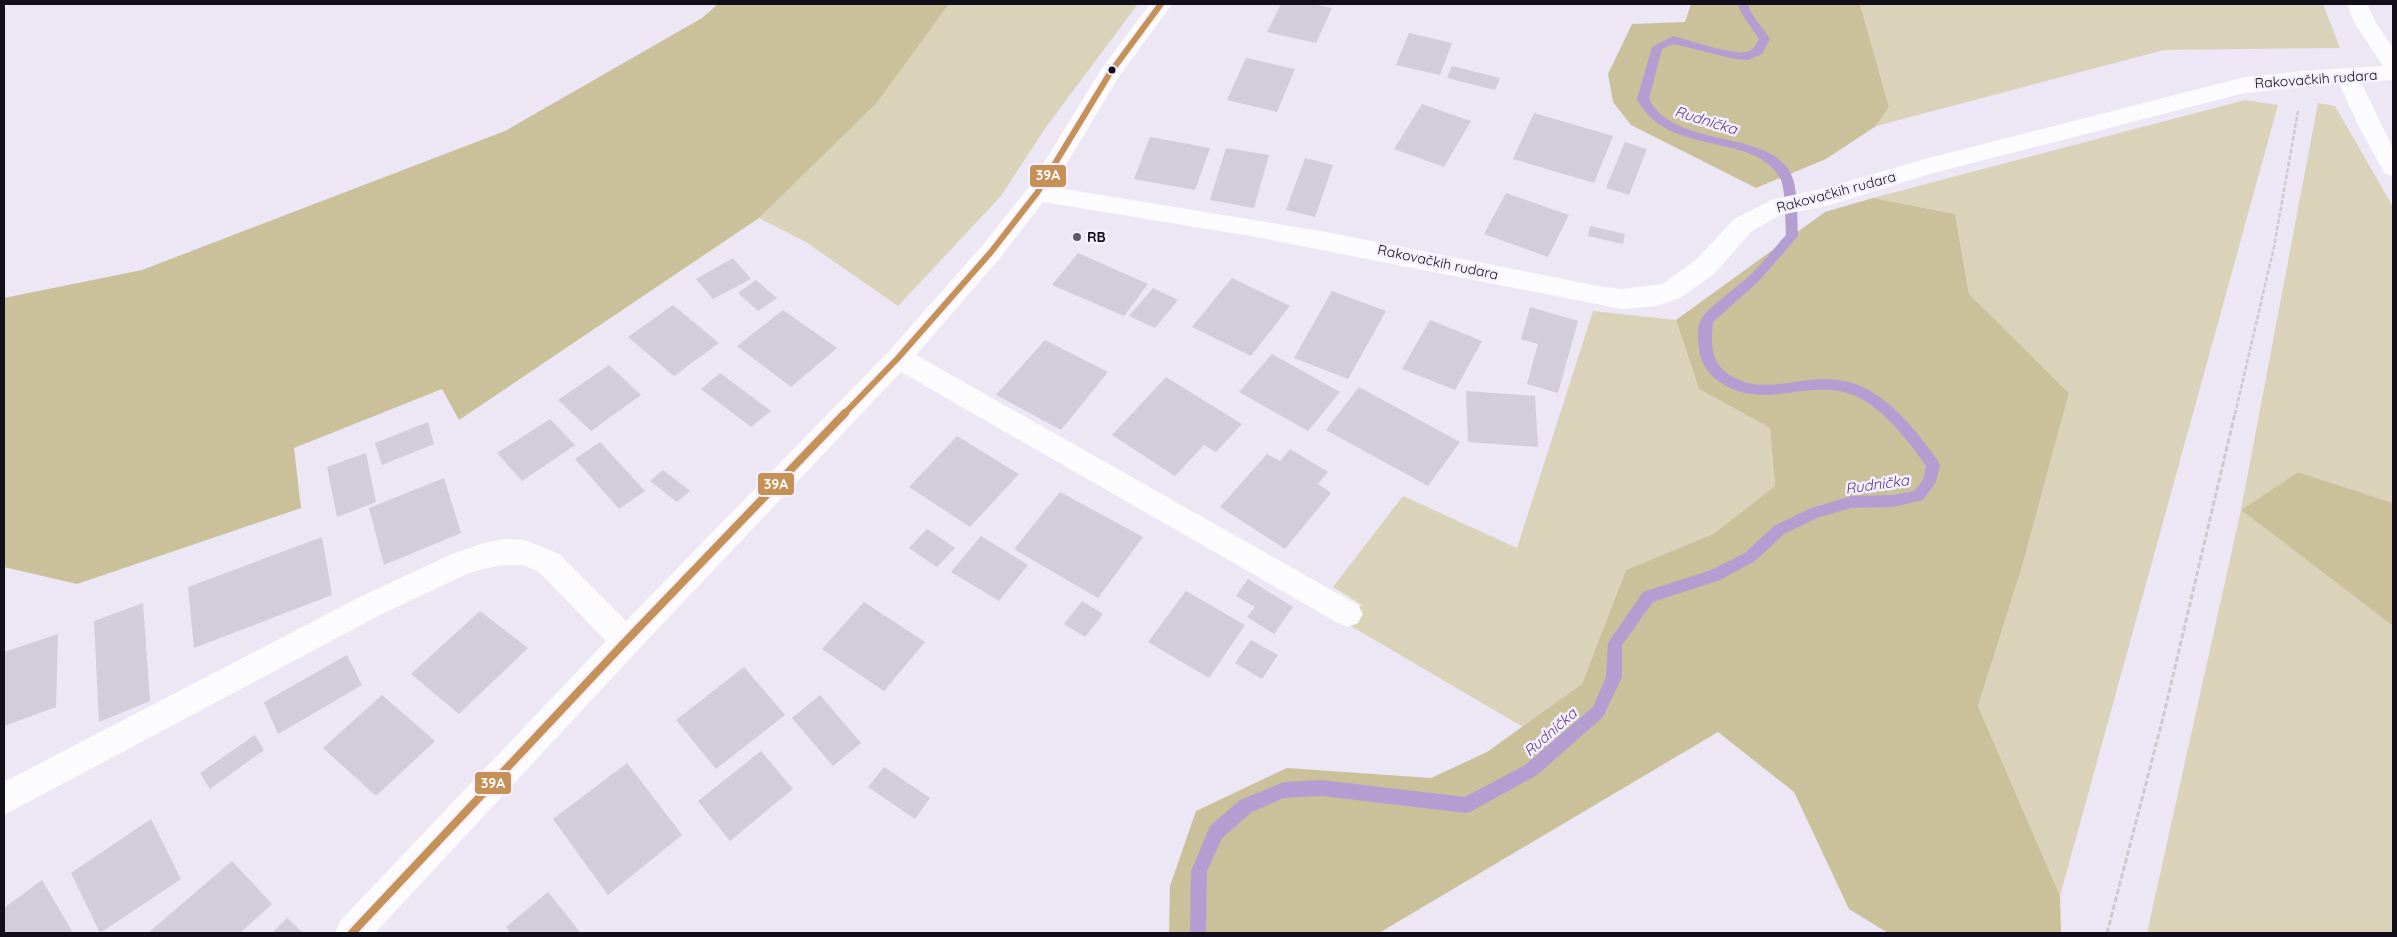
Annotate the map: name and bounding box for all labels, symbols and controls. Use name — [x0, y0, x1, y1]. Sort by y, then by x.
unlabelled marker — [1107, 65, 1117, 75]
street label: Rakovačkih rudara — [2254, 66, 2378, 92]
water label: Rudnička — [1673, 102, 1740, 139]
line badge: 39A — [1029, 164, 1067, 188]
text: 39A — [1036, 166, 1060, 184]
street label: Rakovačkih rudara — [1774, 167, 1898, 217]
place label: RB — [1087, 228, 1106, 246]
marker: RB — [1071, 231, 1083, 243]
street label: Rakovačkih rudara — [1376, 240, 1500, 284]
water label: Rudnička — [1844, 470, 1911, 498]
line badge: 39A — [757, 472, 795, 496]
text: 39A — [764, 475, 788, 493]
water label: Rudnička — [1520, 703, 1581, 760]
line badge: 39A — [474, 771, 512, 795]
text: 39A — [481, 774, 505, 792]

